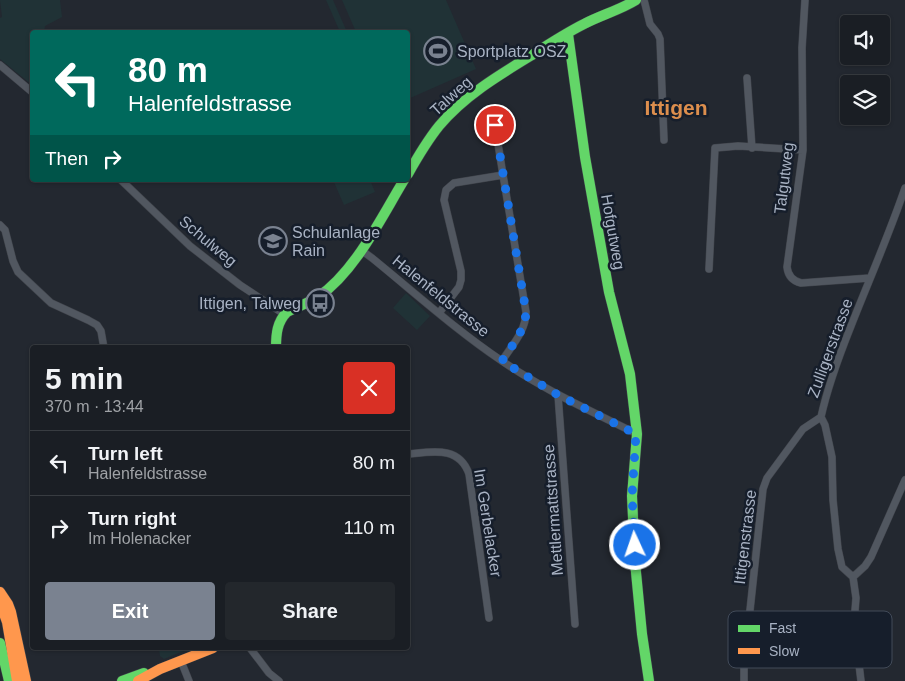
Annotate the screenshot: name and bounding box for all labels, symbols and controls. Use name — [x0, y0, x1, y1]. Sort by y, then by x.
map controls — [840, 15, 890, 125]
button: sound — [840, 15, 890, 65]
sports icon: Sportplatz OSZ — [423, 36, 453, 66]
place label: Sportplatz OSZ — [457, 43, 567, 60]
icon: left — [45, 50, 110, 115]
text: 80 m — [128, 50, 208, 89]
street label: Talweg — [427, 73, 475, 119]
button: layers — [840, 75, 890, 125]
text: Halenfeldstrasse — [128, 91, 292, 116]
district label: Ittigen — [645, 96, 708, 119]
pin — [474, 104, 516, 146]
icon: arrive — [481, 111, 509, 139]
street label: Talgutweg — [771, 141, 797, 215]
icon: right — [98, 145, 126, 173]
text: Then — [45, 148, 88, 169]
street label: Hofgutweg — [598, 193, 628, 271]
street label: Schulweg — [176, 212, 240, 270]
place label: Schulanlage Rain — [292, 224, 380, 259]
school or university icon: Schulanlage Rain — [258, 226, 288, 256]
street label: Halenfeldstrasse — [389, 252, 493, 340]
bus stop icon: Ittigen, Talweg — [305, 288, 335, 318]
place label: Ittigen, Talweg — [199, 295, 301, 312]
street label: Zulligerstrasse — [804, 296, 856, 400]
text: 5 min — [45, 362, 123, 395]
button: close — [343, 362, 395, 414]
text: 370 m · 13:44 — [45, 398, 144, 415]
text: Turn left — [88, 443, 163, 464]
street label: Mettlermattstrasse — [540, 444, 566, 576]
icon: left — [45, 449, 73, 477]
text: 80 m — [353, 452, 395, 473]
text: Halenfeldstrasse — [88, 465, 207, 482]
street label: Im Gerbelacker — [471, 468, 505, 579]
street label: Ittigenstrasse — [731, 489, 759, 585]
text: Turn right — [88, 508, 176, 529]
icon: right — [45, 514, 73, 542]
text: 110 m — [344, 517, 395, 538]
position arrow — [608, 518, 660, 570]
text: Im Holenacker — [88, 530, 191, 547]
button: Exit — [45, 582, 215, 640]
button: Share — [225, 582, 395, 640]
legend — [728, 611, 892, 668]
text: Fast — [769, 620, 796, 636]
text: Slow — [769, 643, 800, 659]

